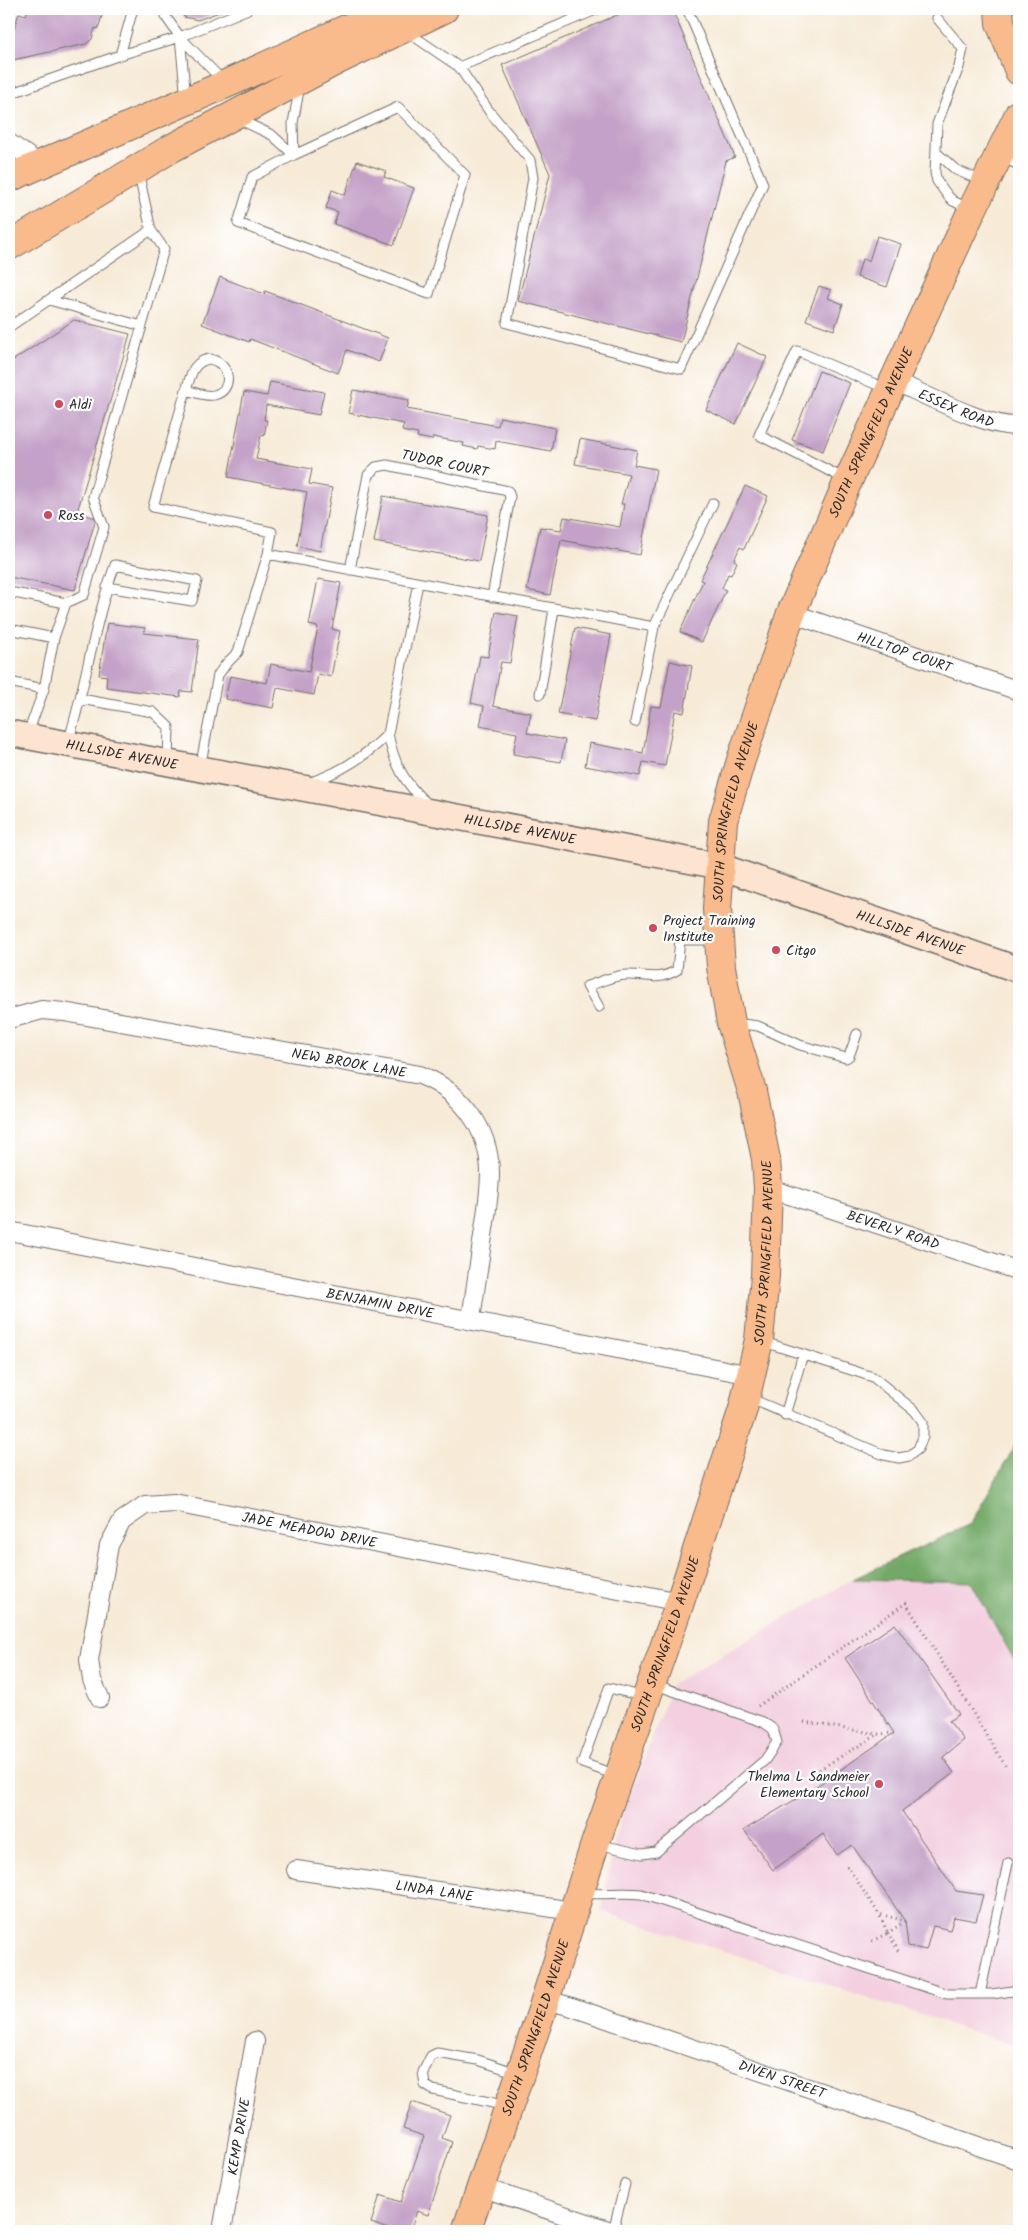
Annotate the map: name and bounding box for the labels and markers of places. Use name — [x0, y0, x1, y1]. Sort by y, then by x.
place label: Aldi — [69, 394, 92, 416]
marker: Aldi — [53, 398, 65, 410]
place label: Ross — [58, 505, 84, 527]
marker: Ross — [42, 509, 54, 521]
place label: Project Training Institute — [663, 910, 756, 948]
marker: Project Training Institute — [647, 922, 659, 934]
place label: Citgo — [786, 940, 816, 962]
marker: Citgo — [770, 944, 782, 956]
place label: Thelma L Sandmeier Elementary School — [748, 1766, 870, 1804]
marker: Thelma L Sandmeier Elementary School — [873, 1778, 885, 1790]

